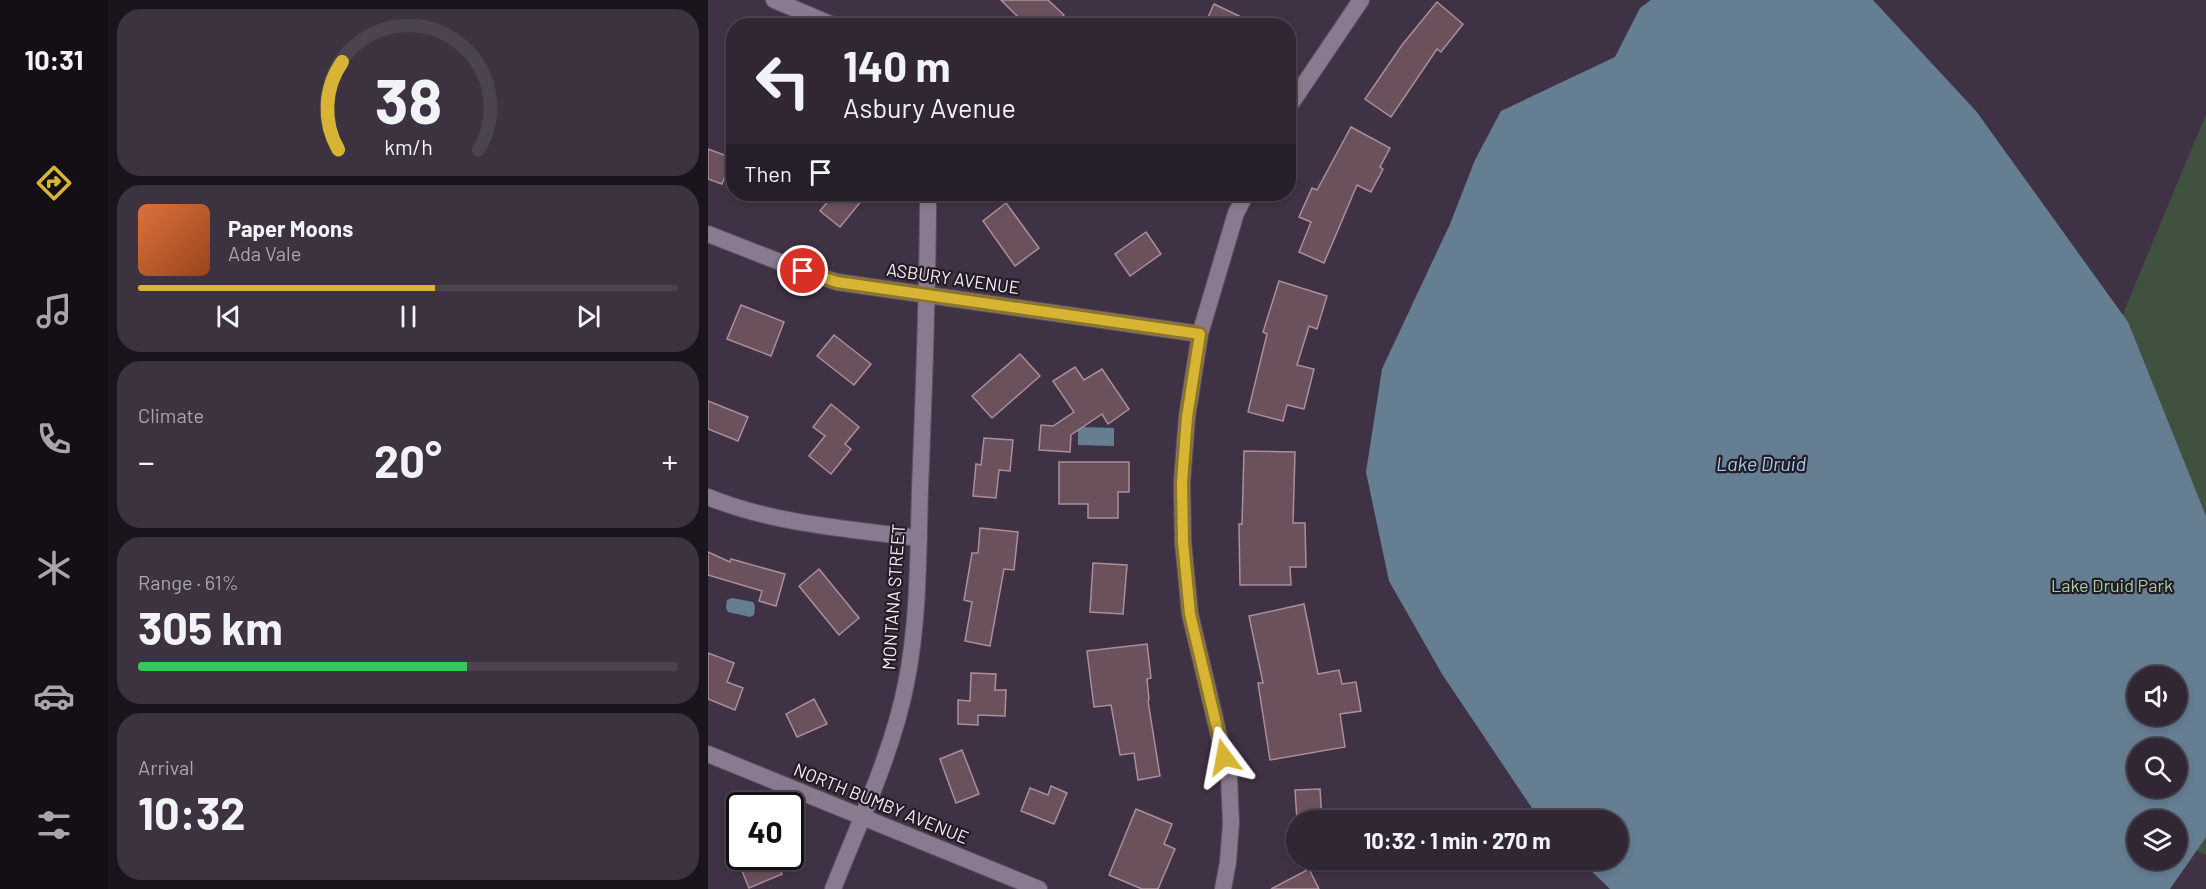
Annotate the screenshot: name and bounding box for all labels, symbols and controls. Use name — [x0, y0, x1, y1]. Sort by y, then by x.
text: 140 m — [843, 40, 951, 90]
icon: left — [744, 42, 822, 120]
text: 10:31 — [25, 43, 83, 75]
text: 38 — [374, 62, 442, 136]
text: Asbury Avenue — [843, 91, 1016, 123]
text: km/h — [384, 134, 432, 159]
icon: arrive — [804, 156, 837, 189]
text: Then — [744, 160, 792, 186]
icon: directions — [33, 162, 75, 204]
text: Paper Moons — [228, 215, 353, 241]
text: Ada Vale — [228, 241, 301, 265]
pin — [777, 245, 828, 296]
icon: arrive — [786, 254, 819, 287]
street label: ASBURY AVENUE — [885, 258, 1021, 298]
icon: music — [33, 290, 75, 332]
icon: previous — [212, 300, 245, 333]
icon: pause — [392, 300, 425, 333]
icon: next — [572, 300, 605, 333]
text: Climate — [138, 403, 204, 427]
icon: phone — [33, 418, 75, 460]
text: 20° — [374, 433, 442, 487]
text: − — [138, 441, 155, 481]
text: + — [662, 441, 678, 481]
water label: Lake Druid — [1716, 451, 1806, 475]
street label: MONTANA STREET — [877, 523, 909, 671]
icon: climate — [33, 547, 75, 589]
text: Range · 61% — [138, 570, 239, 594]
park label: Lake Druid Park — [2051, 574, 2173, 596]
text: 305 km — [138, 600, 283, 654]
map controls — [2127, 666, 2187, 870]
button: sound — [2127, 666, 2187, 726]
icon: car — [33, 675, 75, 717]
position arrow — [1192, 725, 1256, 789]
button: search — [2127, 738, 2187, 798]
text: Arrival — [138, 755, 194, 779]
street label: NORTH BUMBY AVENUE — [791, 758, 972, 848]
text: 10:32 — [138, 785, 245, 839]
speed limit sign: 40 — [726, 792, 804, 870]
icon: filters — [33, 804, 75, 846]
button: layers — [2127, 810, 2187, 870]
text: 10:32 · 1 min · 270 m — [1363, 827, 1551, 853]

